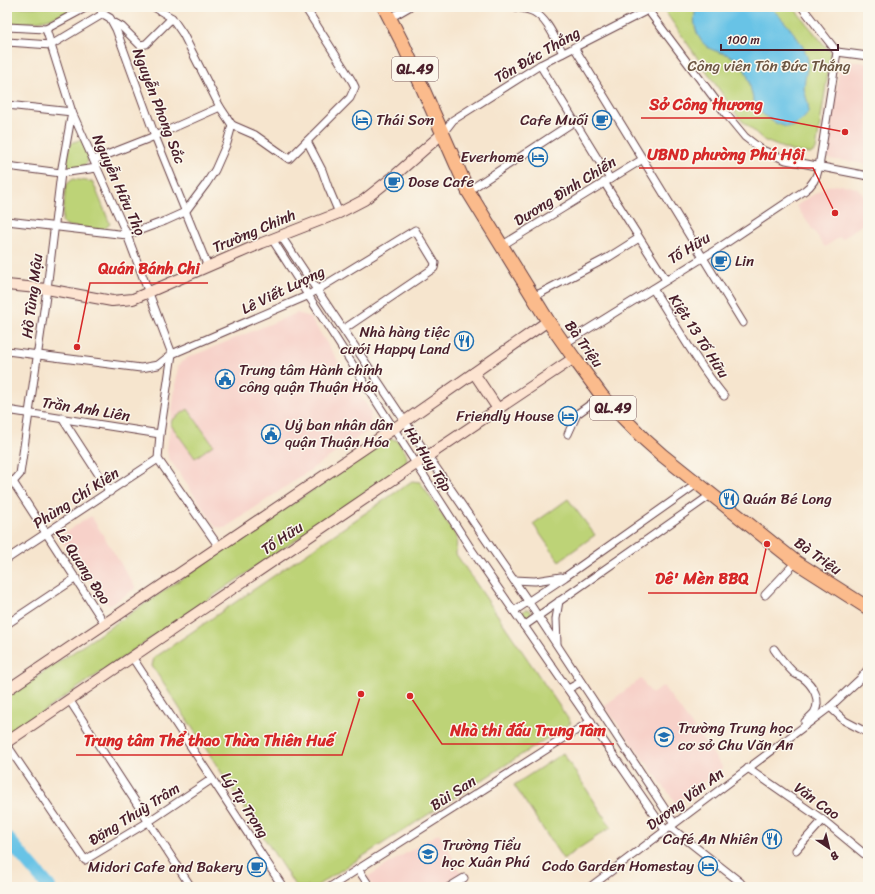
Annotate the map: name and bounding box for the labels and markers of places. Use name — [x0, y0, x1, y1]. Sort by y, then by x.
callout: Sở Công thương — [641, 90, 771, 118]
place label: Thái Sơn — [376, 107, 434, 133]
place label: Cafe Muối — [520, 107, 589, 133]
hotel icon: Thái Sơn — [351, 109, 373, 131]
cafe icon: Cafe Muối — [591, 109, 613, 131]
callout: UBND phường Phú Hội — [639, 140, 813, 168]
place label: Everhome — [461, 144, 524, 170]
hotel icon: Everhome — [527, 146, 549, 168]
place label: Dose Cafe — [408, 169, 475, 195]
cafe icon: Dose Cafe — [383, 171, 405, 193]
place label: Lin — [735, 248, 754, 274]
cafe icon: Lin — [710, 250, 732, 272]
callout: Quán Bánh Chi — [90, 255, 208, 283]
place label: Nhà hàng tiệc cưới Happy Land — [340, 319, 451, 362]
restaurant icon: Nhà hàng tiệc cưới Happy Land — [453, 330, 475, 352]
place label: Trung tâm Hành chính công quận Thuận Hóa — [239, 357, 383, 400]
public building icon: Trung tâm Hành chính công quận Thuận Hóa — [214, 368, 236, 390]
place label: Friendly House — [456, 403, 554, 429]
hotel icon: Friendly House — [557, 405, 579, 427]
place label: Uỷ ban nhân dân quận Thuận Hóa — [285, 412, 393, 455]
public building icon: Uỷ ban nhân dân quận Thuận Hóa — [260, 423, 282, 445]
place label: Quán Bé Long — [743, 486, 832, 512]
restaurant icon: Quán Bé Long — [718, 488, 740, 510]
callout: Dê' Mèn BBQ — [648, 565, 756, 593]
place label: Trường Trung học cơ sở Chu Văn An — [678, 715, 794, 758]
callout: Nhà thi đấu Trung Tâm — [442, 716, 614, 744]
school or university icon: Trường Trung học cơ sở Chu Văn An — [653, 726, 675, 748]
callout: Trung tâm Thể thao Thừa Thiên Huế — [76, 727, 342, 755]
place label: Café An Nhiên — [663, 826, 758, 852]
restaurant icon: Café An Nhiên — [761, 828, 783, 850]
place label: Trường Tiểu học Xuân Phú — [441, 832, 531, 875]
school or university icon: Trường Tiểu học Xuân Phú — [417, 843, 439, 865]
place label: Codo Garden Homestay — [542, 853, 694, 879]
place label: Midori Cafe and Bakery — [88, 854, 243, 880]
hotel icon: Codo Garden Homestay — [697, 855, 719, 877]
cafe icon: Midori Cafe and Bakery — [246, 856, 268, 878]

